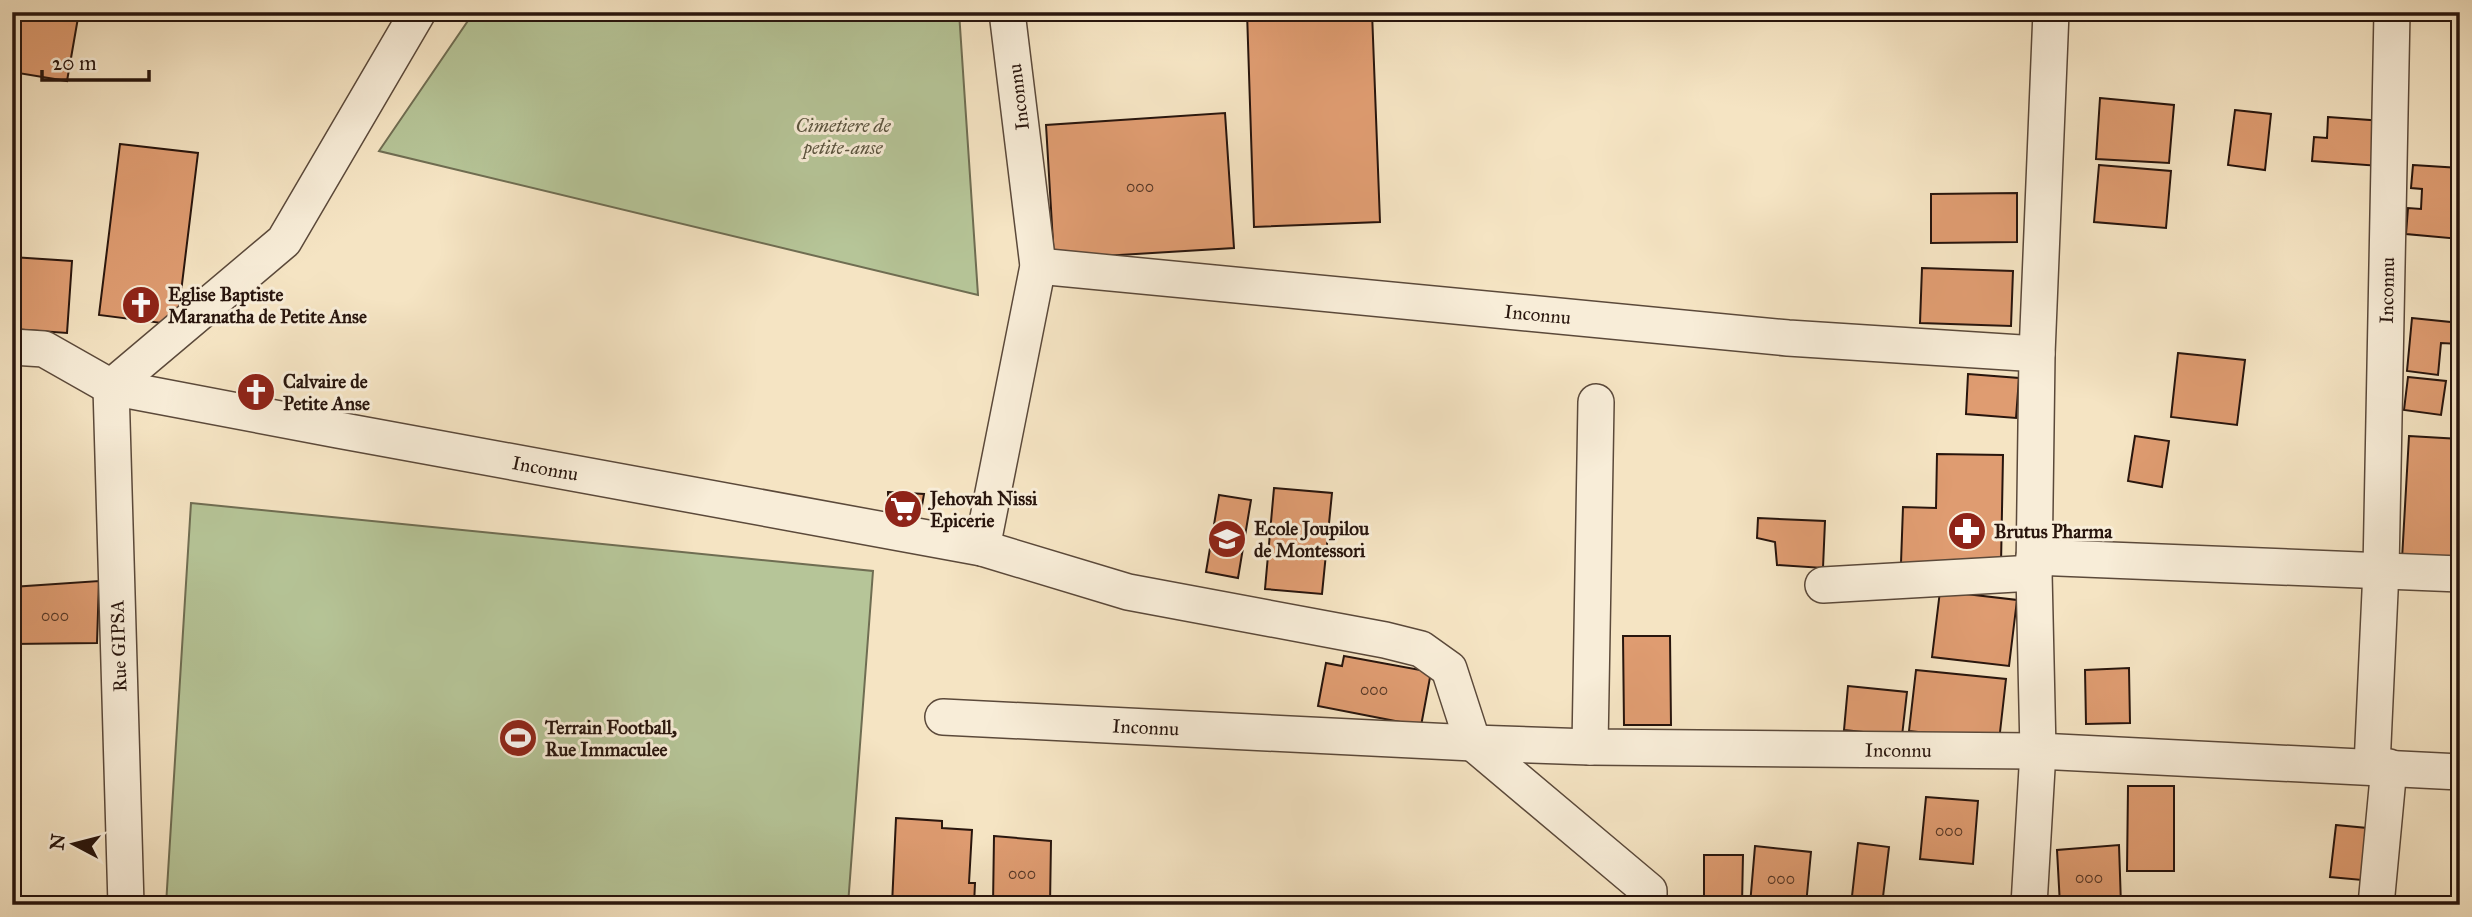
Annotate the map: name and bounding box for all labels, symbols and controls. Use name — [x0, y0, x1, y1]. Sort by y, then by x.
scale bar — [42, 38, 149, 82]
text: 20 m — [52, 50, 97, 76]
street label: Inconnu — [1003, 62, 1034, 131]
park label: Cimetiere de petite-anse — [796, 114, 891, 160]
house number: 000 — [1126, 177, 1154, 196]
street label: Inconnu — [2375, 257, 2399, 324]
place label: Eglise Baptiste Maranatha de Petite Anse — [168, 283, 367, 328]
church icon: Eglise Baptiste Maranatha de Petite Anse — [120, 284, 162, 326]
street label: Inconnu — [1503, 300, 1572, 329]
place label: Calvaire de Petite Anse — [283, 370, 370, 415]
church icon: Calvaire de Petite Anse — [235, 371, 277, 413]
street label: Inconnu — [510, 451, 580, 486]
place label: Jehovah Nissi Epicerie — [927, 487, 1038, 533]
supermarket icon: Jehovah Nissi Epicerie — [882, 488, 924, 530]
pharmacy icon: Brutus Pharma — [1946, 510, 1988, 552]
place label: Ecole Joupilou de Montessori — [1254, 517, 1370, 562]
school or university icon: Ecole Joupilou de Montessori — [1206, 518, 1248, 560]
place label: Brutus Pharma — [1994, 520, 2113, 543]
street label: Rue GIPSA — [105, 599, 132, 692]
house number: 000 — [41, 606, 69, 625]
house number: 000 — [1360, 680, 1388, 699]
street label: Inconnu — [1112, 714, 1180, 741]
place label: Terrain Football, Rue Immaculee — [544, 716, 677, 761]
sports icon: Terrain Football, Rue Immaculee — [497, 717, 539, 759]
street label: Inconnu — [1865, 738, 1932, 762]
north arrow — [38, 808, 108, 878]
house number: 000 — [1935, 821, 1963, 840]
text: N — [45, 833, 70, 851]
house number: 000 — [1008, 864, 1036, 883]
house number: 000 — [2075, 868, 2103, 887]
house number: 000 — [1767, 869, 1795, 888]

